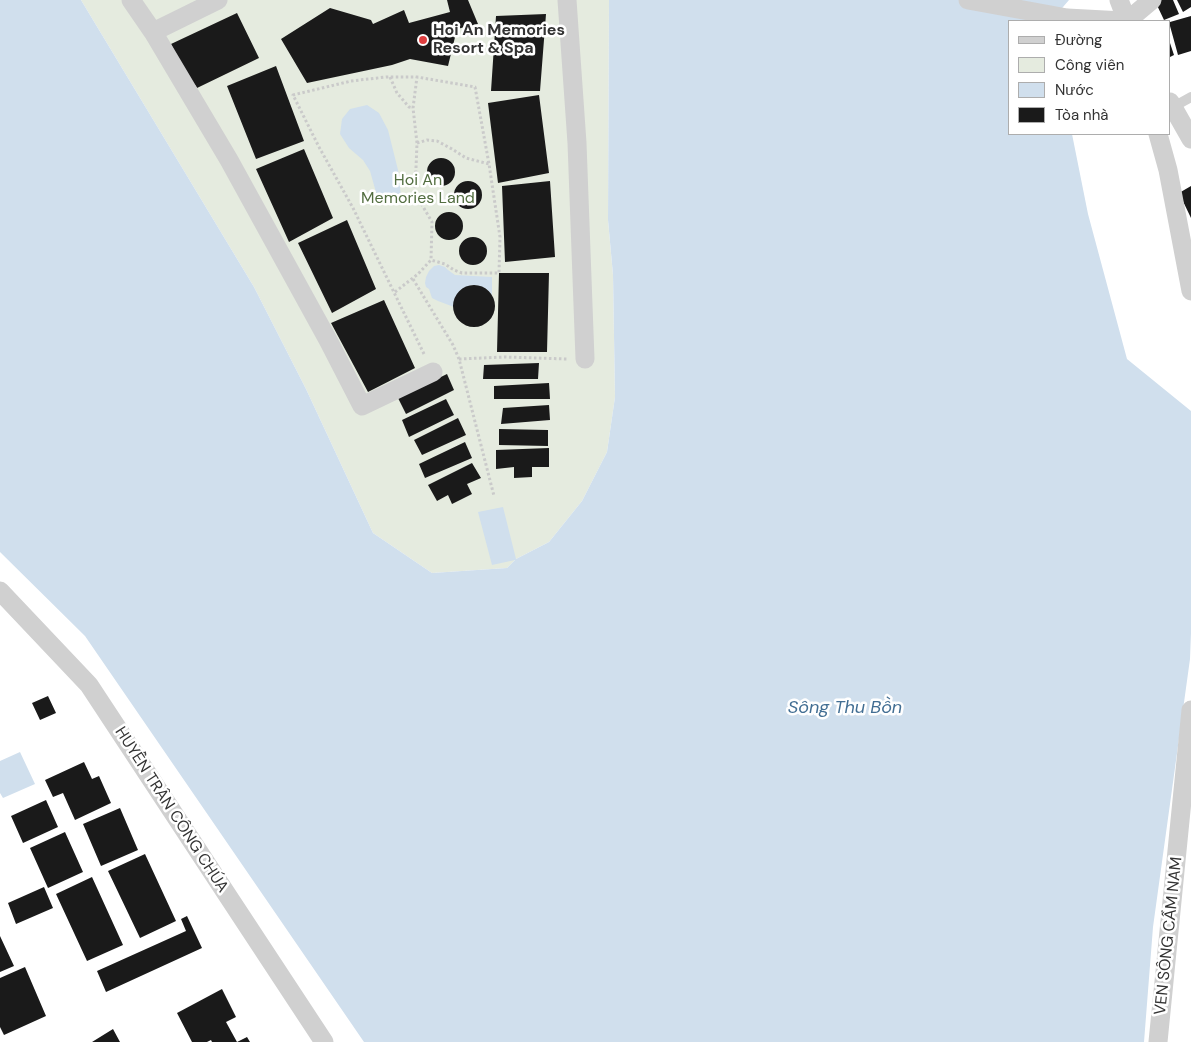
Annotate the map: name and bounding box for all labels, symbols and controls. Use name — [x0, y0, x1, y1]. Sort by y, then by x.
legend — [1008, 20, 1171, 135]
place label: Hoi An Memories Resort & Spa — [433, 21, 565, 59]
text: Đường — [1055, 30, 1103, 50]
marker: Hoi An Memories Resort & Spa — [417, 34, 429, 46]
text: Công viên — [1055, 55, 1124, 75]
text: Nước — [1055, 80, 1094, 100]
text: Tòa nhà — [1055, 105, 1109, 125]
park label: Hoi An Memories Land — [361, 171, 475, 209]
water label: Sông Thu Bồn — [788, 697, 902, 719]
street label: HUYỀN TRÂN CÔNG CHÚA — [110, 724, 232, 896]
street label: VEN SÔNG CẨM NAM — [1151, 856, 1187, 1016]

